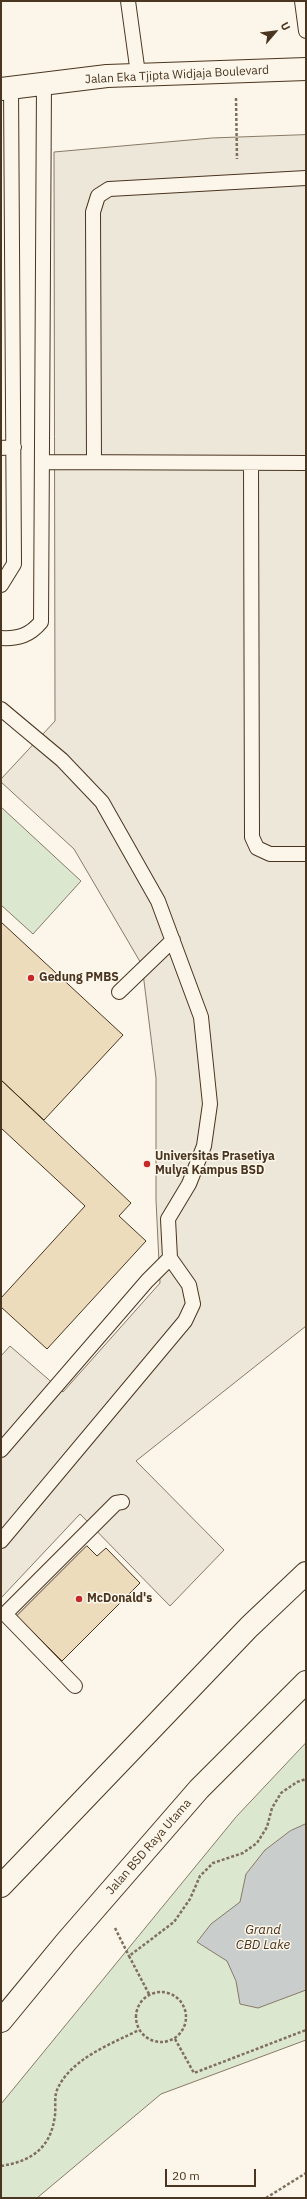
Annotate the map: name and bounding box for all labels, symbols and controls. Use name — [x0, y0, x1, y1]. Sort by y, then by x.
north arrow — [255, 12, 295, 52]
text: U — [278, 20, 294, 33]
street label: Jalan Eka Tjipta Widjaja Boulevard — [85, 63, 269, 87]
place label: Gedung PMBS — [39, 971, 119, 985]
marker: Gedung PMBS — [26, 973, 36, 983]
place label: Universitas Prasetiya Mulya Kampus BSD — [155, 1150, 275, 1178]
marker: Universitas Prasetiya Mulya Kampus BSD — [142, 1159, 152, 1169]
place label: McDonald's — [87, 1592, 152, 1606]
marker: McDonald's — [74, 1594, 84, 1604]
street label: Jalan BSD Raya Utama — [103, 1796, 195, 1898]
water label: Grand CBD Lake — [236, 1922, 290, 1953]
scale bar — [167, 2161, 258, 2187]
text: 20 m — [172, 2168, 200, 2183]

